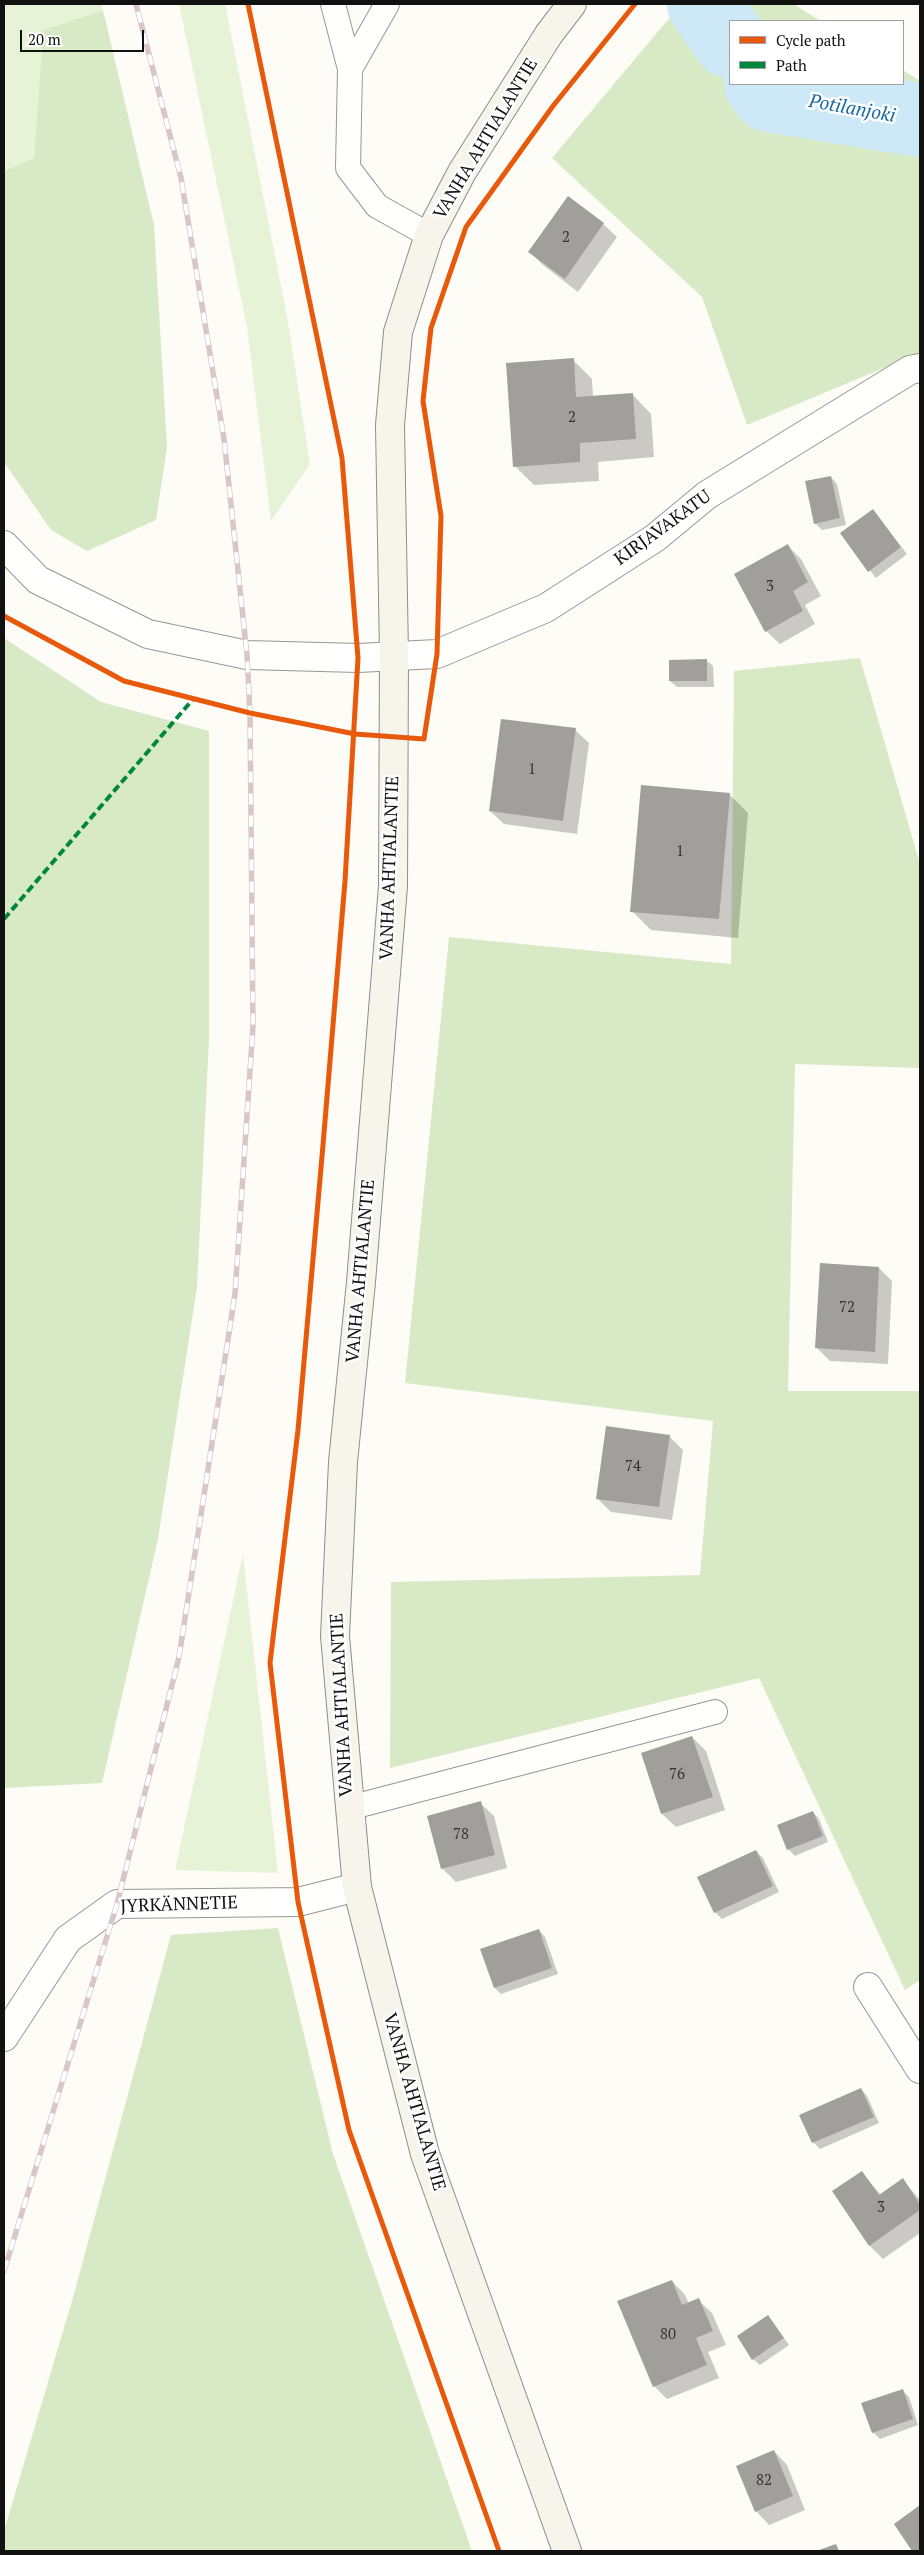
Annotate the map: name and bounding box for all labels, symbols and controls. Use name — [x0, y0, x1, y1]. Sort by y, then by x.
scale bar — [22, 20, 146, 52]
legend — [729, 20, 904, 85]
text: 20 m — [28, 29, 61, 49]
text: Cycle path — [776, 30, 846, 50]
street label: VANHA AHTIALANTIE — [429, 55, 543, 223]
text: Path — [776, 55, 807, 75]
water label: Potilanjoki — [807, 90, 897, 128]
house number: 2 — [562, 229, 570, 247]
house number: 2 — [568, 409, 576, 427]
street label: KIRJAVAKATU — [611, 486, 715, 570]
house number: 3 — [766, 578, 774, 596]
house number: 1 — [528, 761, 536, 779]
street label: VANHA AHTIALANTIE — [376, 776, 404, 960]
house number: 1 — [676, 843, 684, 861]
street label: VANHA AHTIALANTIE — [342, 1178, 380, 1364]
house number: 72 — [839, 1299, 855, 1317]
house number: 74 — [625, 1458, 641, 1476]
street label: VANHA AHTIALANTIE — [326, 1612, 358, 1798]
house number: 76 — [669, 1766, 685, 1784]
house number: 78 — [453, 1826, 469, 1844]
street label: JYRKÄNNETIE — [120, 1892, 238, 1918]
street label: VANHA AHTIALANTIE — [378, 2011, 450, 2193]
house number: 3 — [877, 2199, 885, 2217]
house number: 80 — [660, 2326, 676, 2344]
house number: 82 — [756, 2472, 772, 2490]

